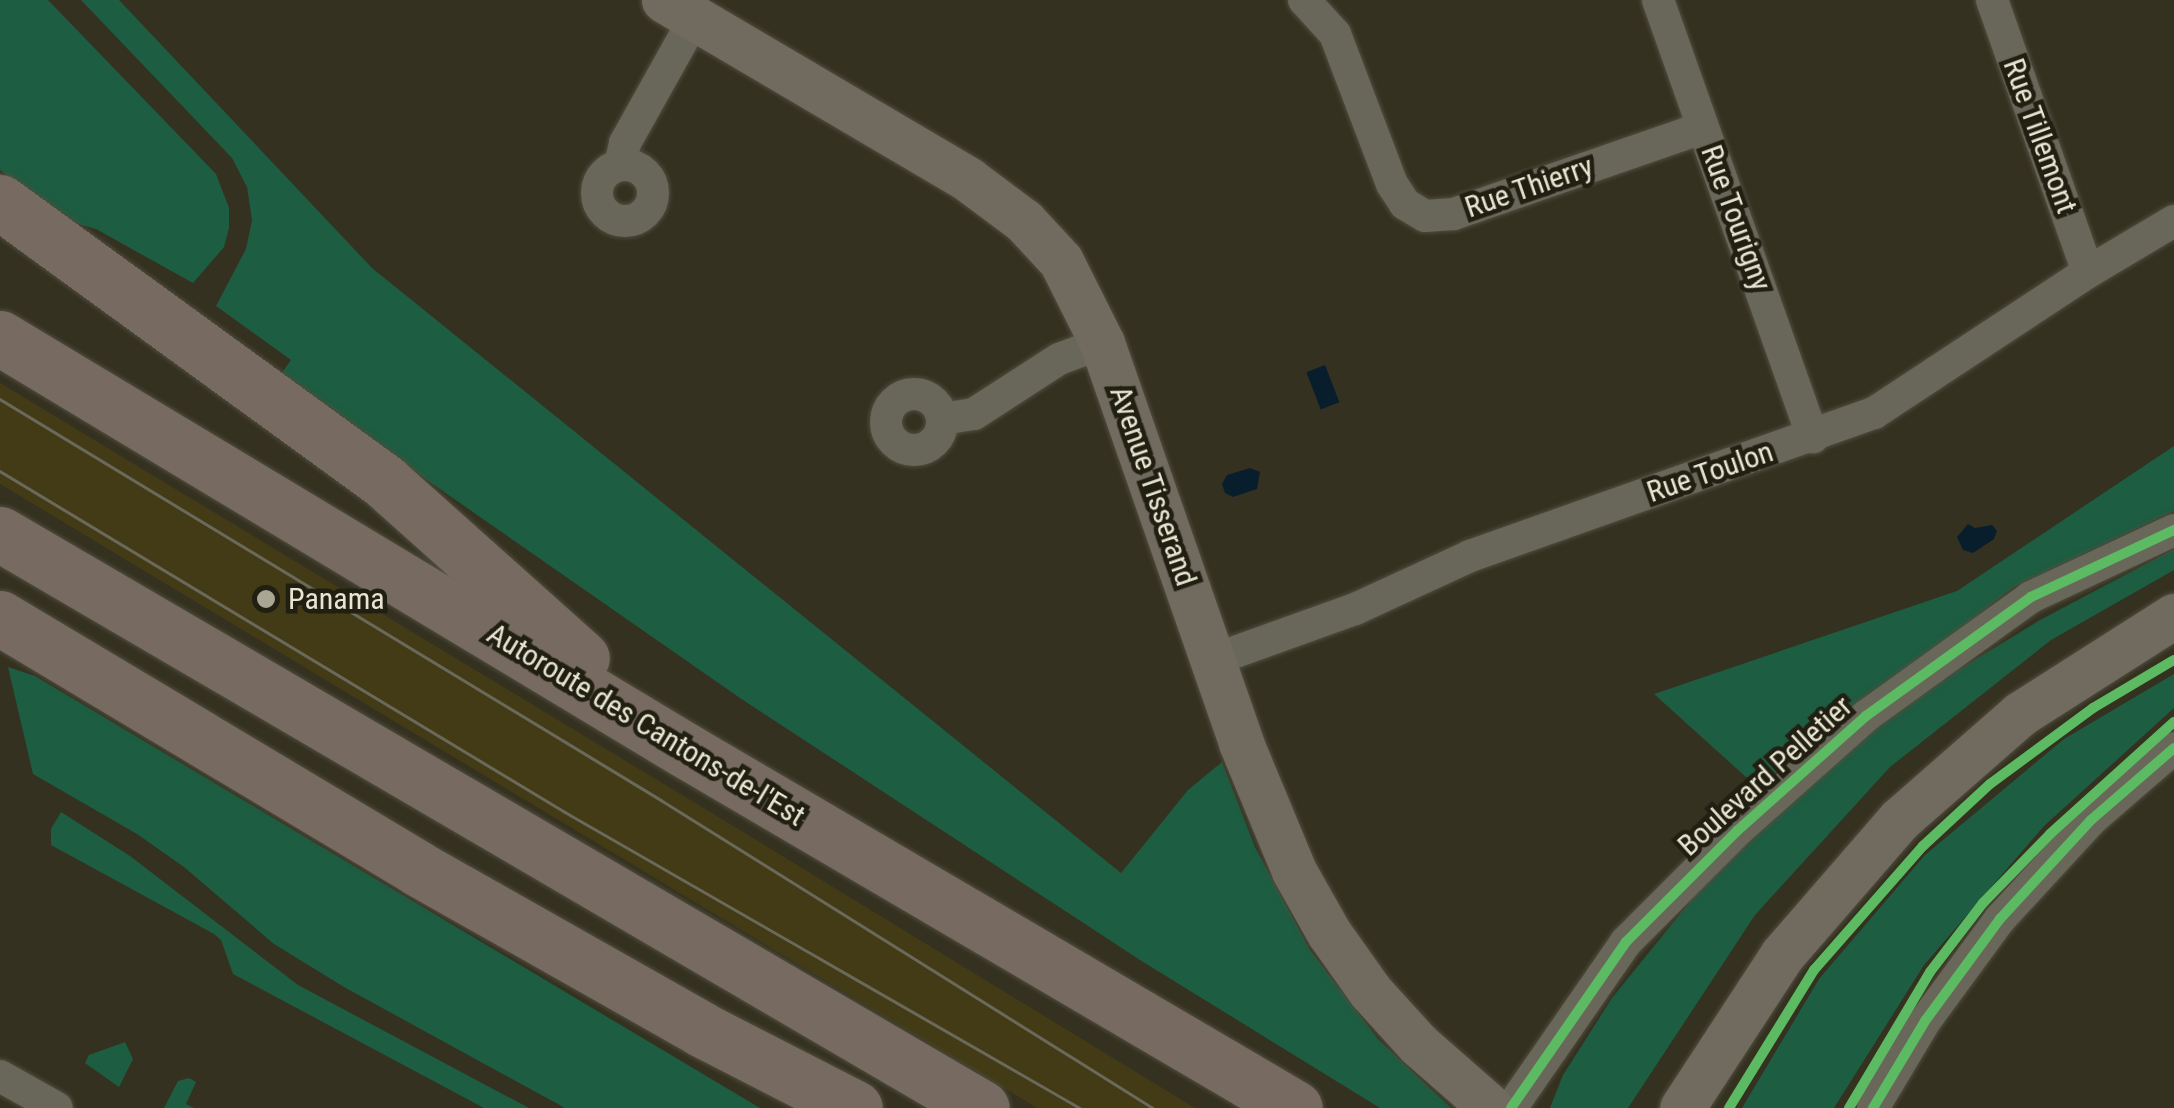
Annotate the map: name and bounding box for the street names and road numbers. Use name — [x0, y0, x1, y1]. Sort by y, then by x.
street label: Rue Tillemont — [1995, 53, 2085, 219]
street label: Rue Tourigny — [1693, 140, 1779, 296]
street label: Rue Thierry — [1460, 148, 1598, 226]
street label: Avenue Tisserand — [1102, 381, 1204, 591]
street label: Rue Toulon — [1642, 434, 1778, 510]
street label: Autoroute des Cantons-de-l'Est — [481, 616, 811, 834]
street label: Boulevard Pelletier — [1671, 688, 1859, 864]

